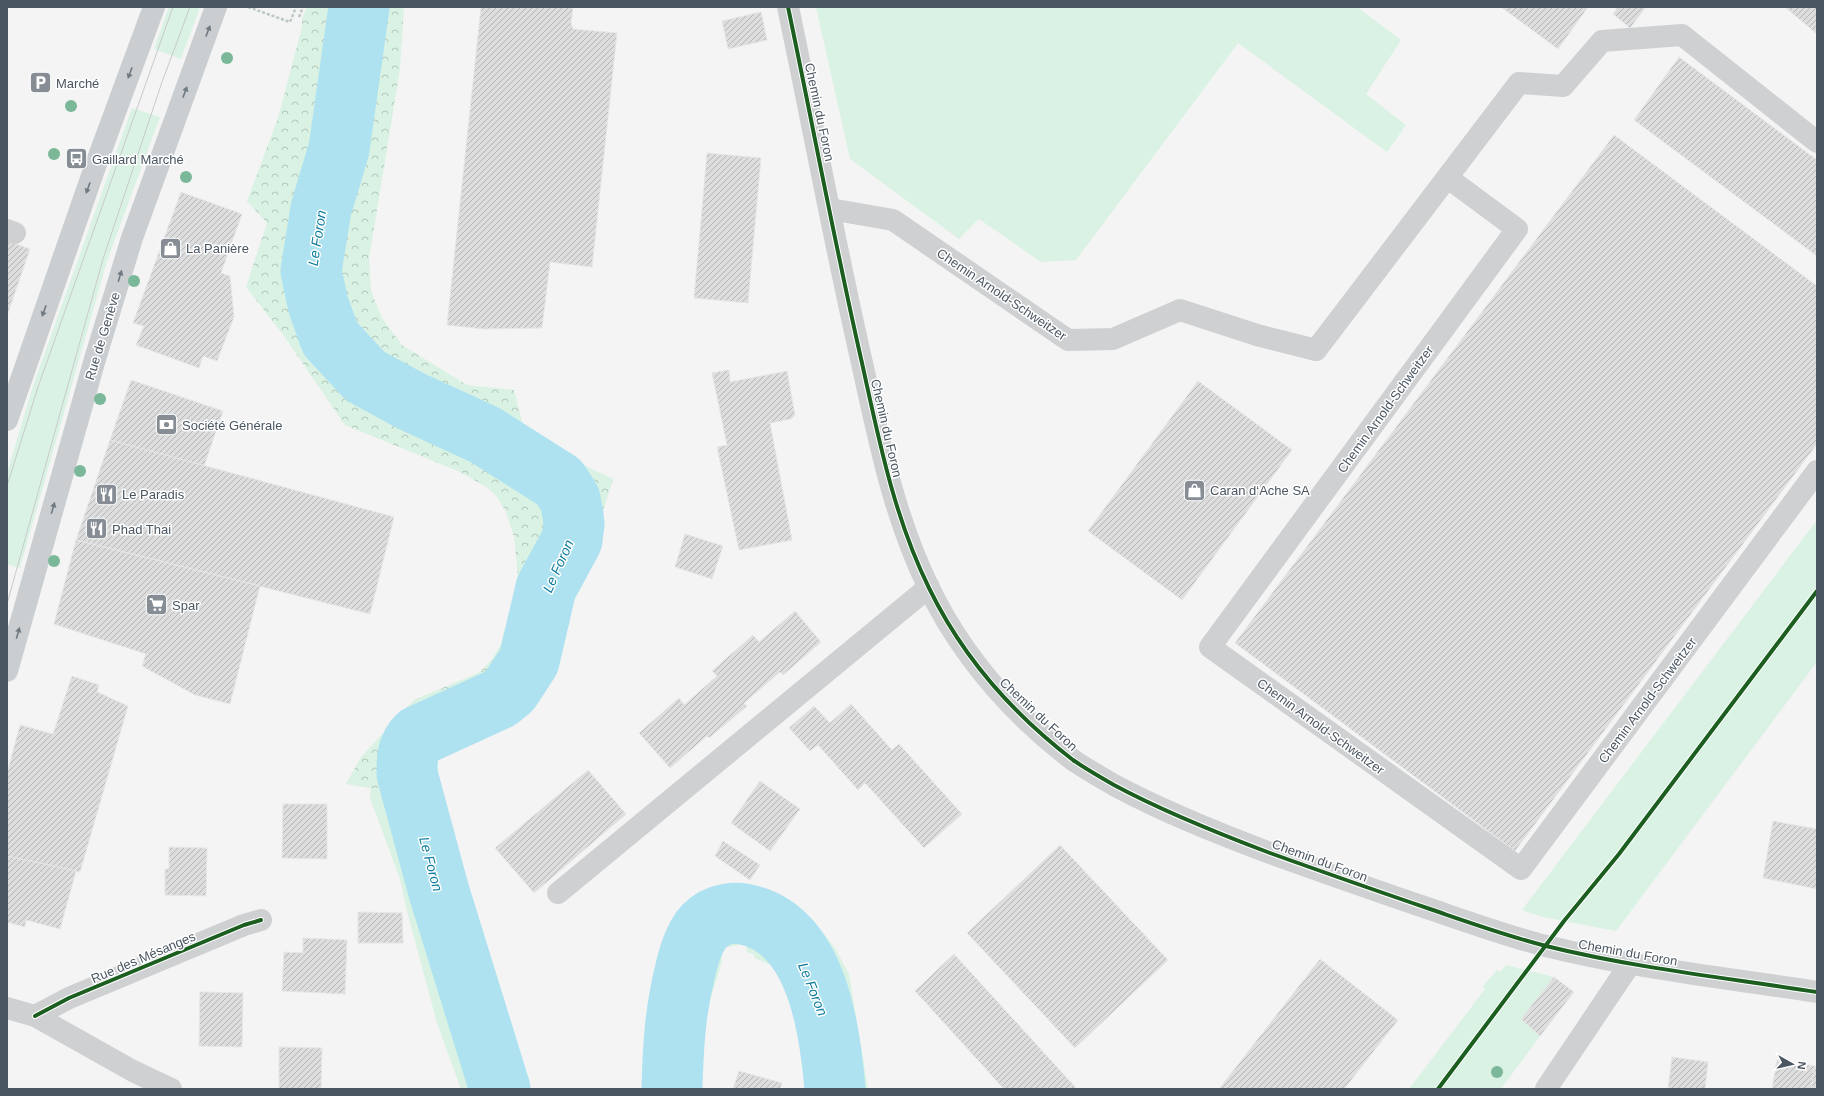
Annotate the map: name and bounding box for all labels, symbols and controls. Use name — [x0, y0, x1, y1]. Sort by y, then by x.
one-way arrow — [205, 24, 211, 36]
street label: Chemin du Foron — [802, 61, 837, 163]
one-way arrow — [127, 67, 133, 79]
parking icon: Marché — [28, 70, 54, 96]
place label: Marché — [56, 76, 99, 91]
one-way arrow — [182, 86, 188, 98]
bus stop icon: Gaillard Marché — [63, 146, 89, 172]
place label: Gaillard Marché — [92, 152, 184, 167]
one-way arrow — [84, 183, 90, 195]
water label: Le Foron — [305, 209, 329, 267]
shop icon: La Panière — [158, 235, 184, 261]
place label: La Panière — [186, 241, 249, 256]
street label: Chemin Arnold-Schweitzer — [934, 245, 1070, 344]
one-way arrow — [117, 269, 123, 281]
street label: Rue de Genève — [82, 290, 123, 382]
one-way arrow — [41, 305, 47, 317]
street label: Chemin Arnold-Schweitzer — [1334, 342, 1437, 476]
street label: Chemin du Foron — [868, 377, 905, 479]
bank icon: Société Générale — [154, 412, 180, 438]
place label: Société Générale — [182, 418, 282, 433]
shop icon: Caran d‘Ache SA — [1182, 477, 1208, 503]
restaurant icon: Le Paradis — [93, 481, 119, 507]
place label: Caran d‘Ache SA — [1210, 483, 1310, 498]
place label: Le Paradis — [122, 487, 185, 502]
one-way arrow — [50, 502, 56, 514]
restaurant icon: Phad Thai — [84, 516, 110, 542]
place label: Phad Thai — [112, 522, 171, 537]
water label: Le Foron — [539, 537, 577, 595]
supermarket icon: Spar — [144, 592, 170, 618]
place label: Spar — [172, 598, 200, 613]
one-way arrow — [15, 627, 21, 639]
street label: Chemin Arnold-Schweitzer — [1595, 634, 1700, 766]
street label: Chemin du Foron — [997, 675, 1081, 754]
street label: Chemin Arnold-Schweitzer — [1254, 675, 1388, 778]
water label: Le Foron — [416, 835, 446, 893]
street label: Chemin du Foron — [1270, 836, 1370, 885]
street label: Rue des Mésanges — [89, 928, 198, 986]
street label: Chemin du Foron — [1577, 936, 1679, 969]
water label: Le Foron — [795, 960, 831, 1018]
north arrow — [1772, 1044, 1812, 1084]
text: N — [1795, 1061, 1808, 1070]

